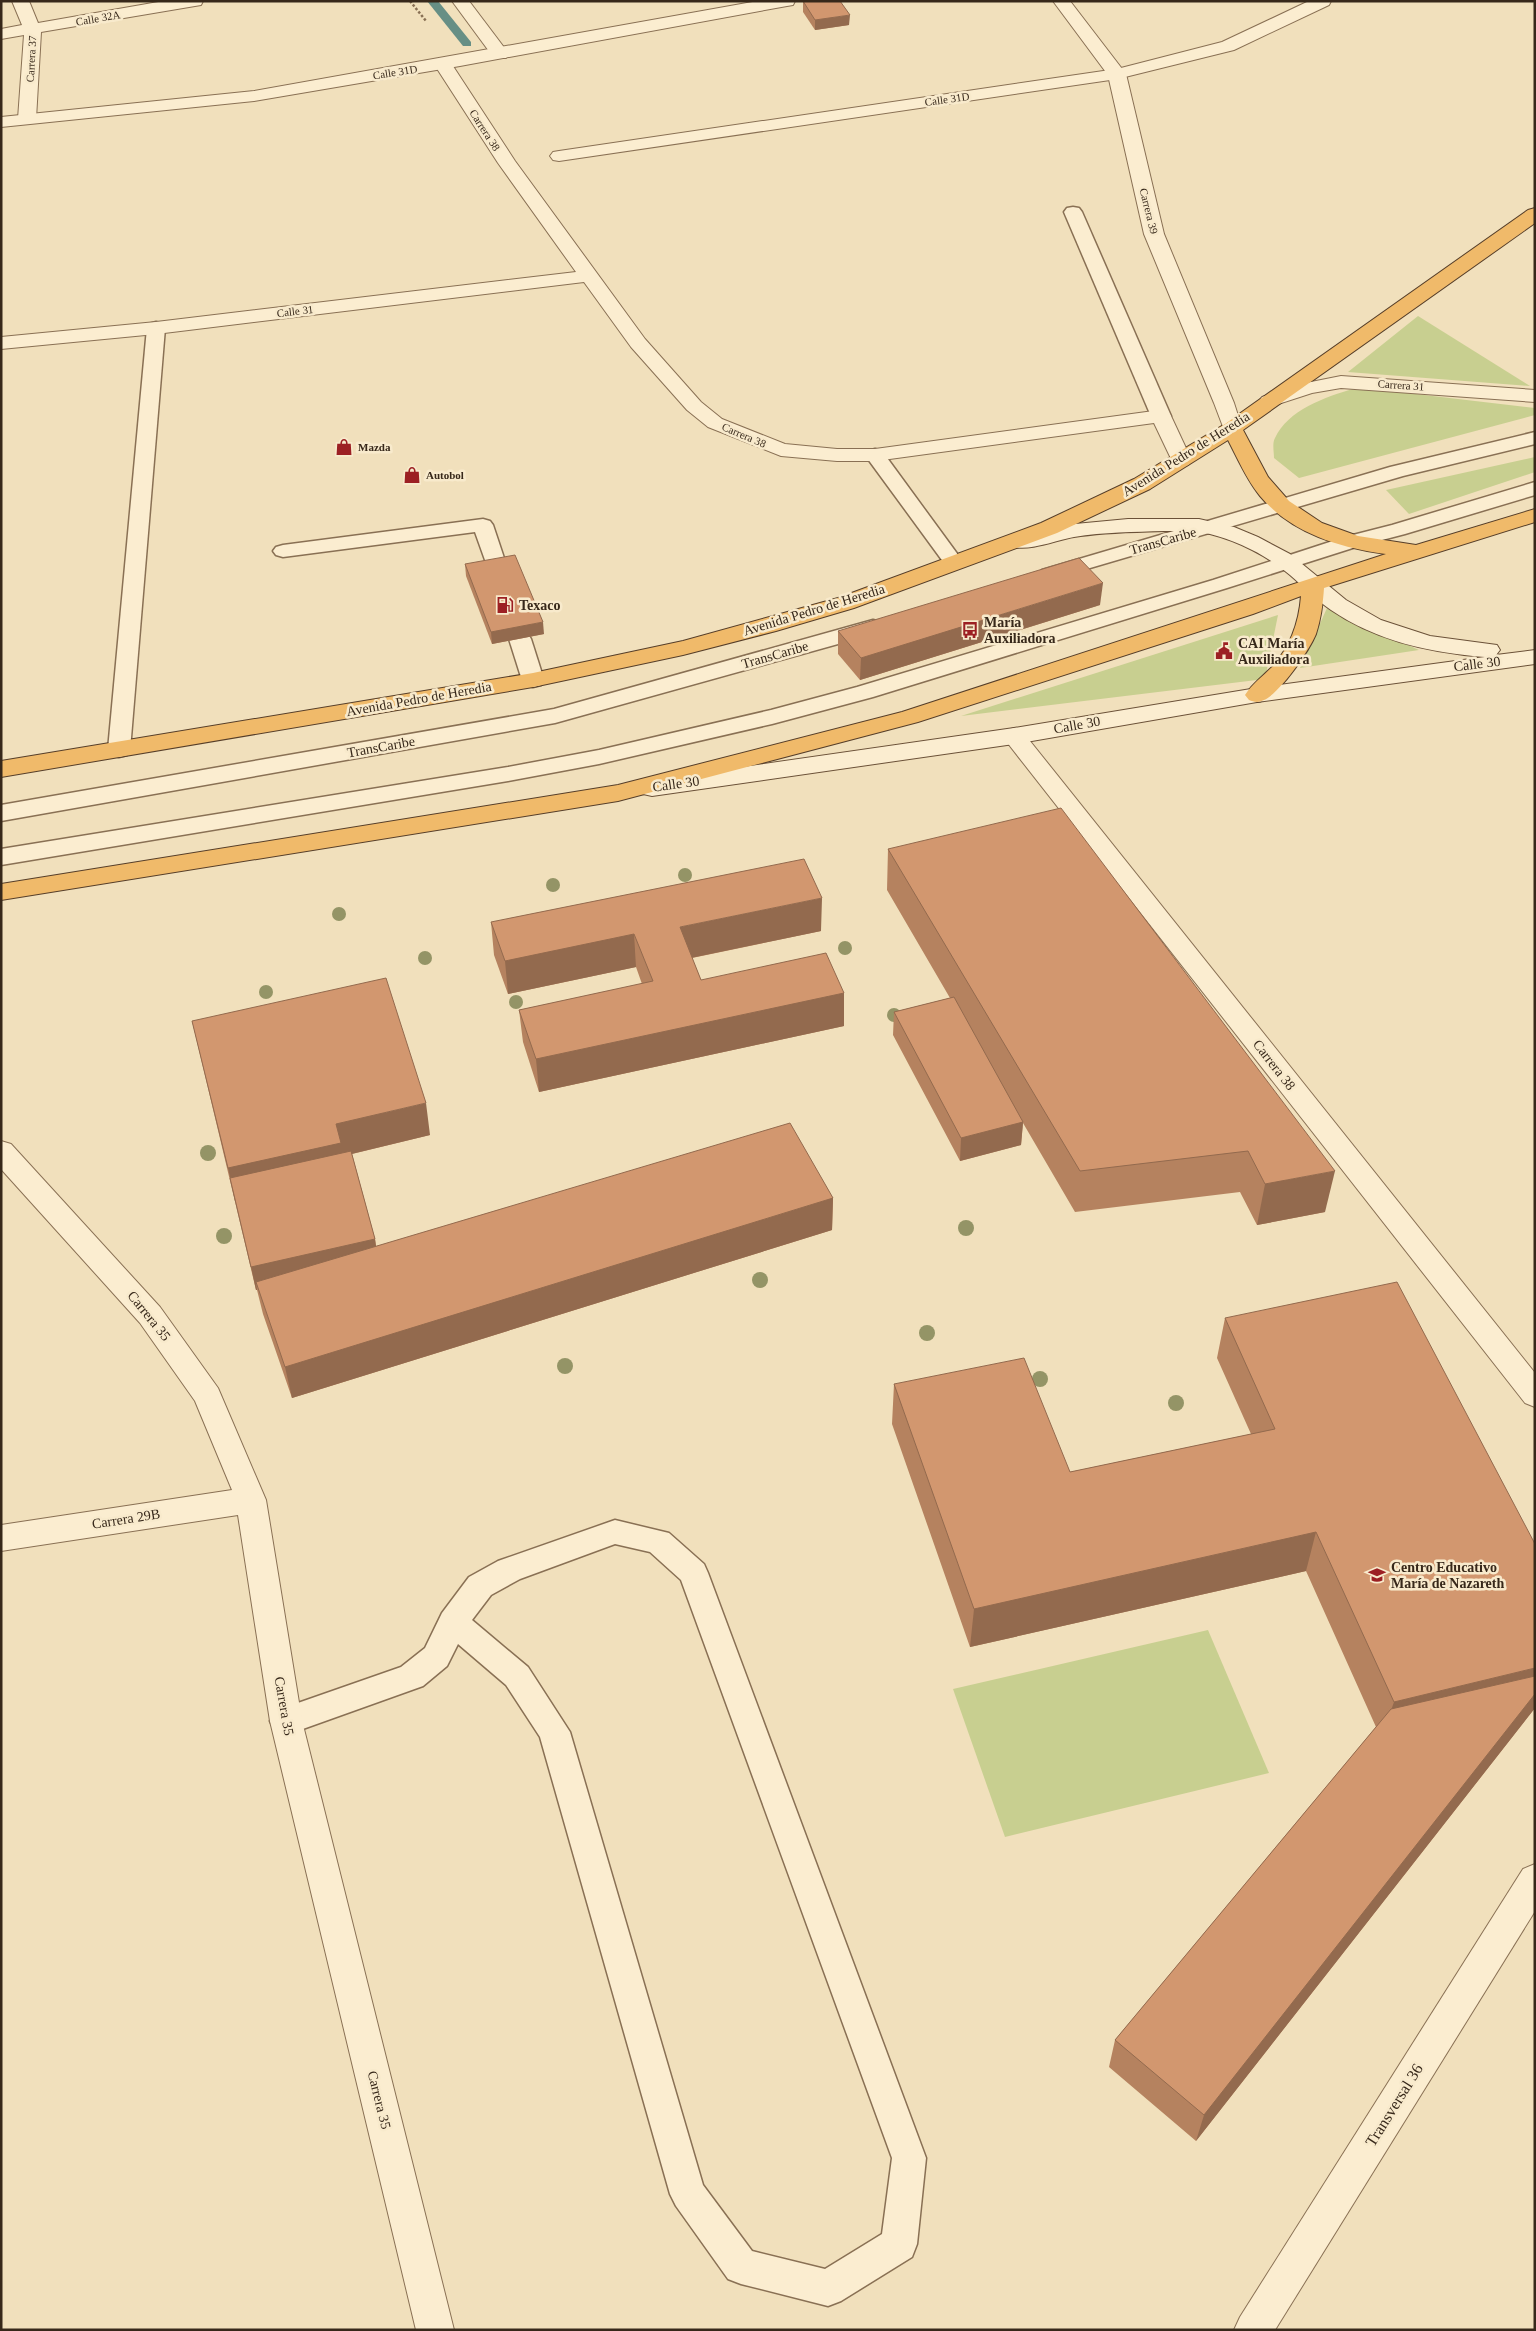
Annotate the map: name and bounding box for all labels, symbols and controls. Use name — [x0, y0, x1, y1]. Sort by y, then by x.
street label: Calle 32A — [75, 8, 121, 28]
street label: Carrera 37 — [24, 35, 38, 83]
street label: Calle 31D — [372, 63, 418, 81]
street label: Calle 31D — [924, 90, 970, 108]
street label: Carrera 38 — [467, 107, 503, 153]
street label: Carrera 39 — [1138, 187, 1161, 236]
street label: Calle 31 — [276, 303, 314, 319]
street label: Carrera 31 — [1377, 377, 1425, 393]
street label: Avenida Pedro de Heredia — [1120, 408, 1253, 499]
street label: Carrera 38 — [720, 420, 768, 450]
shop icon: Mazda — [334, 437, 354, 457]
place label: Mazda — [358, 441, 391, 453]
shop icon: Autobol — [402, 465, 422, 485]
place label: Autobol — [426, 469, 464, 481]
street label: TransCaribe — [1128, 524, 1198, 558]
street label: Avenida Pedro de Heredia — [741, 581, 887, 639]
fuel station icon: Texaco — [495, 595, 515, 615]
place label: Texaco — [519, 598, 560, 613]
place label: María Auxiliadora — [984, 615, 1056, 646]
bus stop icon: María Auxiliadora — [960, 620, 980, 640]
place label: CAI María Auxiliadora — [1238, 636, 1310, 667]
street label: TransCaribe — [740, 638, 810, 672]
public building icon: CAI María Auxiliadora — [1214, 641, 1234, 661]
street label: Calle 30 — [1453, 654, 1501, 674]
street label: Avenida Pedro de Heredia — [345, 679, 493, 719]
street label: Calle 30 — [1053, 714, 1101, 736]
street label: TransCaribe — [346, 734, 416, 760]
street label: Calle 30 — [652, 773, 700, 795]
street label: Carrera 38 — [1250, 1037, 1298, 1093]
street label: Carrera 35 — [124, 1288, 174, 1344]
street label: Carrera 29B — [91, 1506, 161, 1532]
place label: Centro Educativo María de Nazareth — [1391, 1560, 1504, 1591]
school or university icon: Centro Educativo María de Nazareth — [1367, 1565, 1387, 1585]
street label: Carrera 35 — [271, 1675, 297, 1737]
street label: Transversal 36 — [1362, 2061, 1426, 2149]
street label: Carrera 35 — [365, 2069, 393, 2131]

